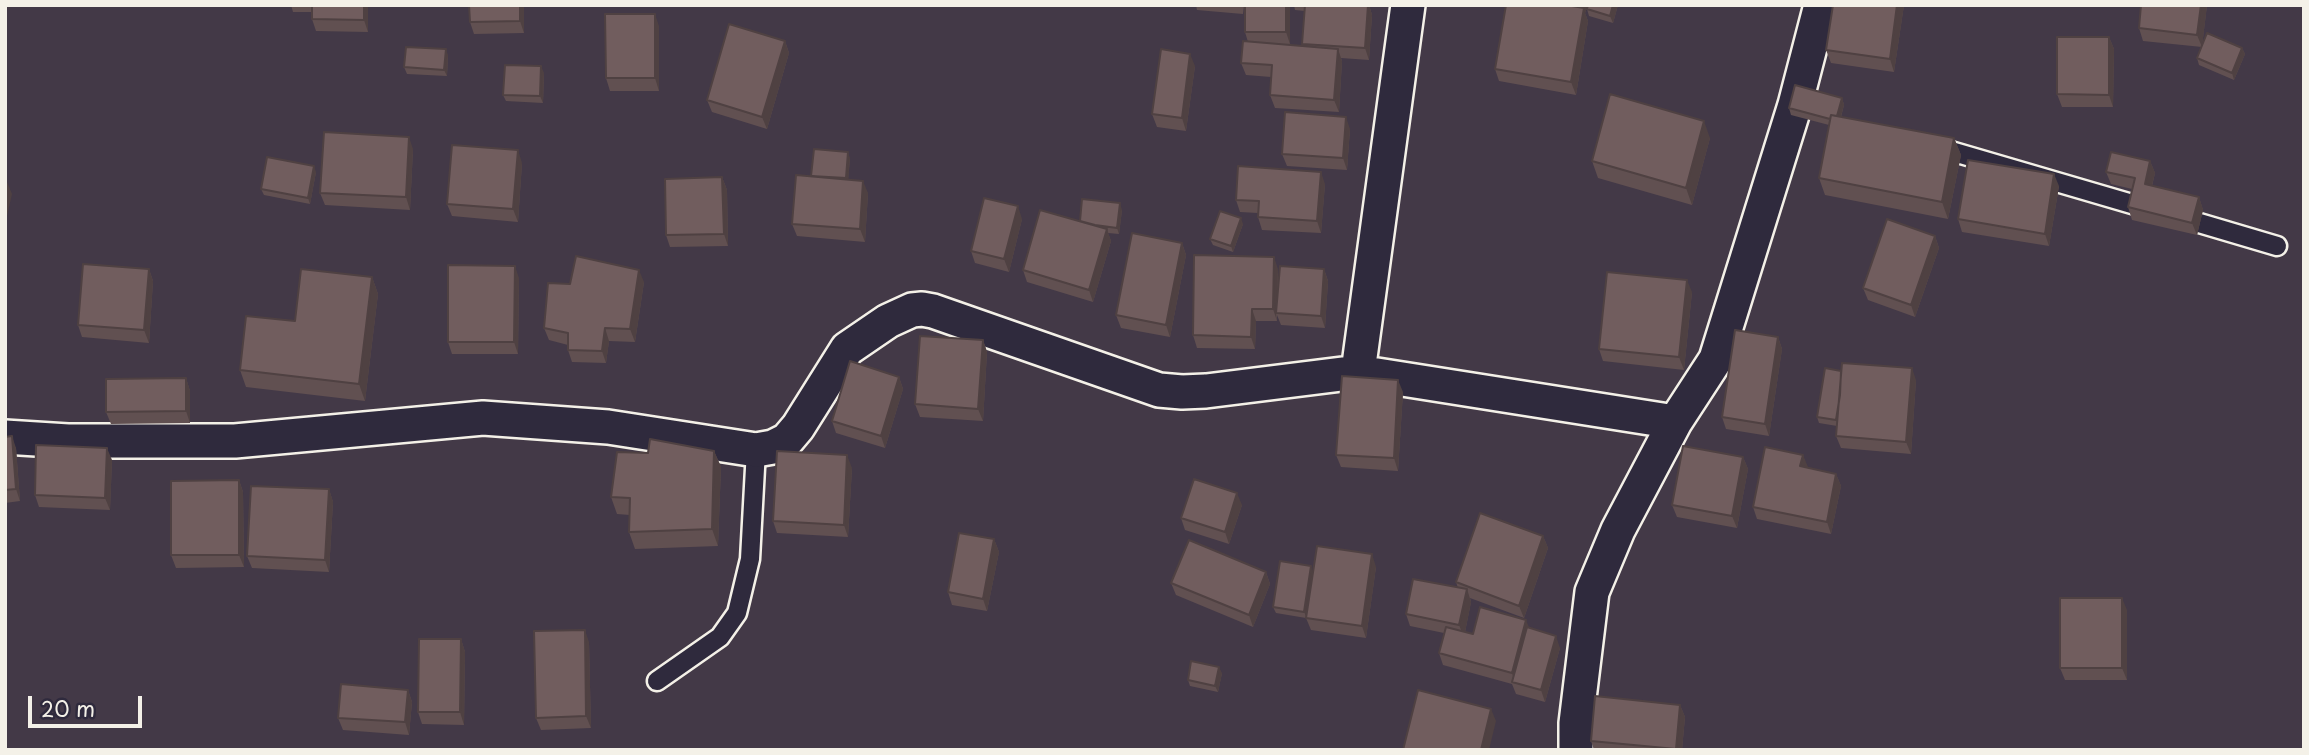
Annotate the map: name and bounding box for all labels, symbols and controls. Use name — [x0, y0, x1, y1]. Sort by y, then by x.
scale bar — [32, 682, 145, 726]
text: 20 m — [41, 692, 95, 724]

